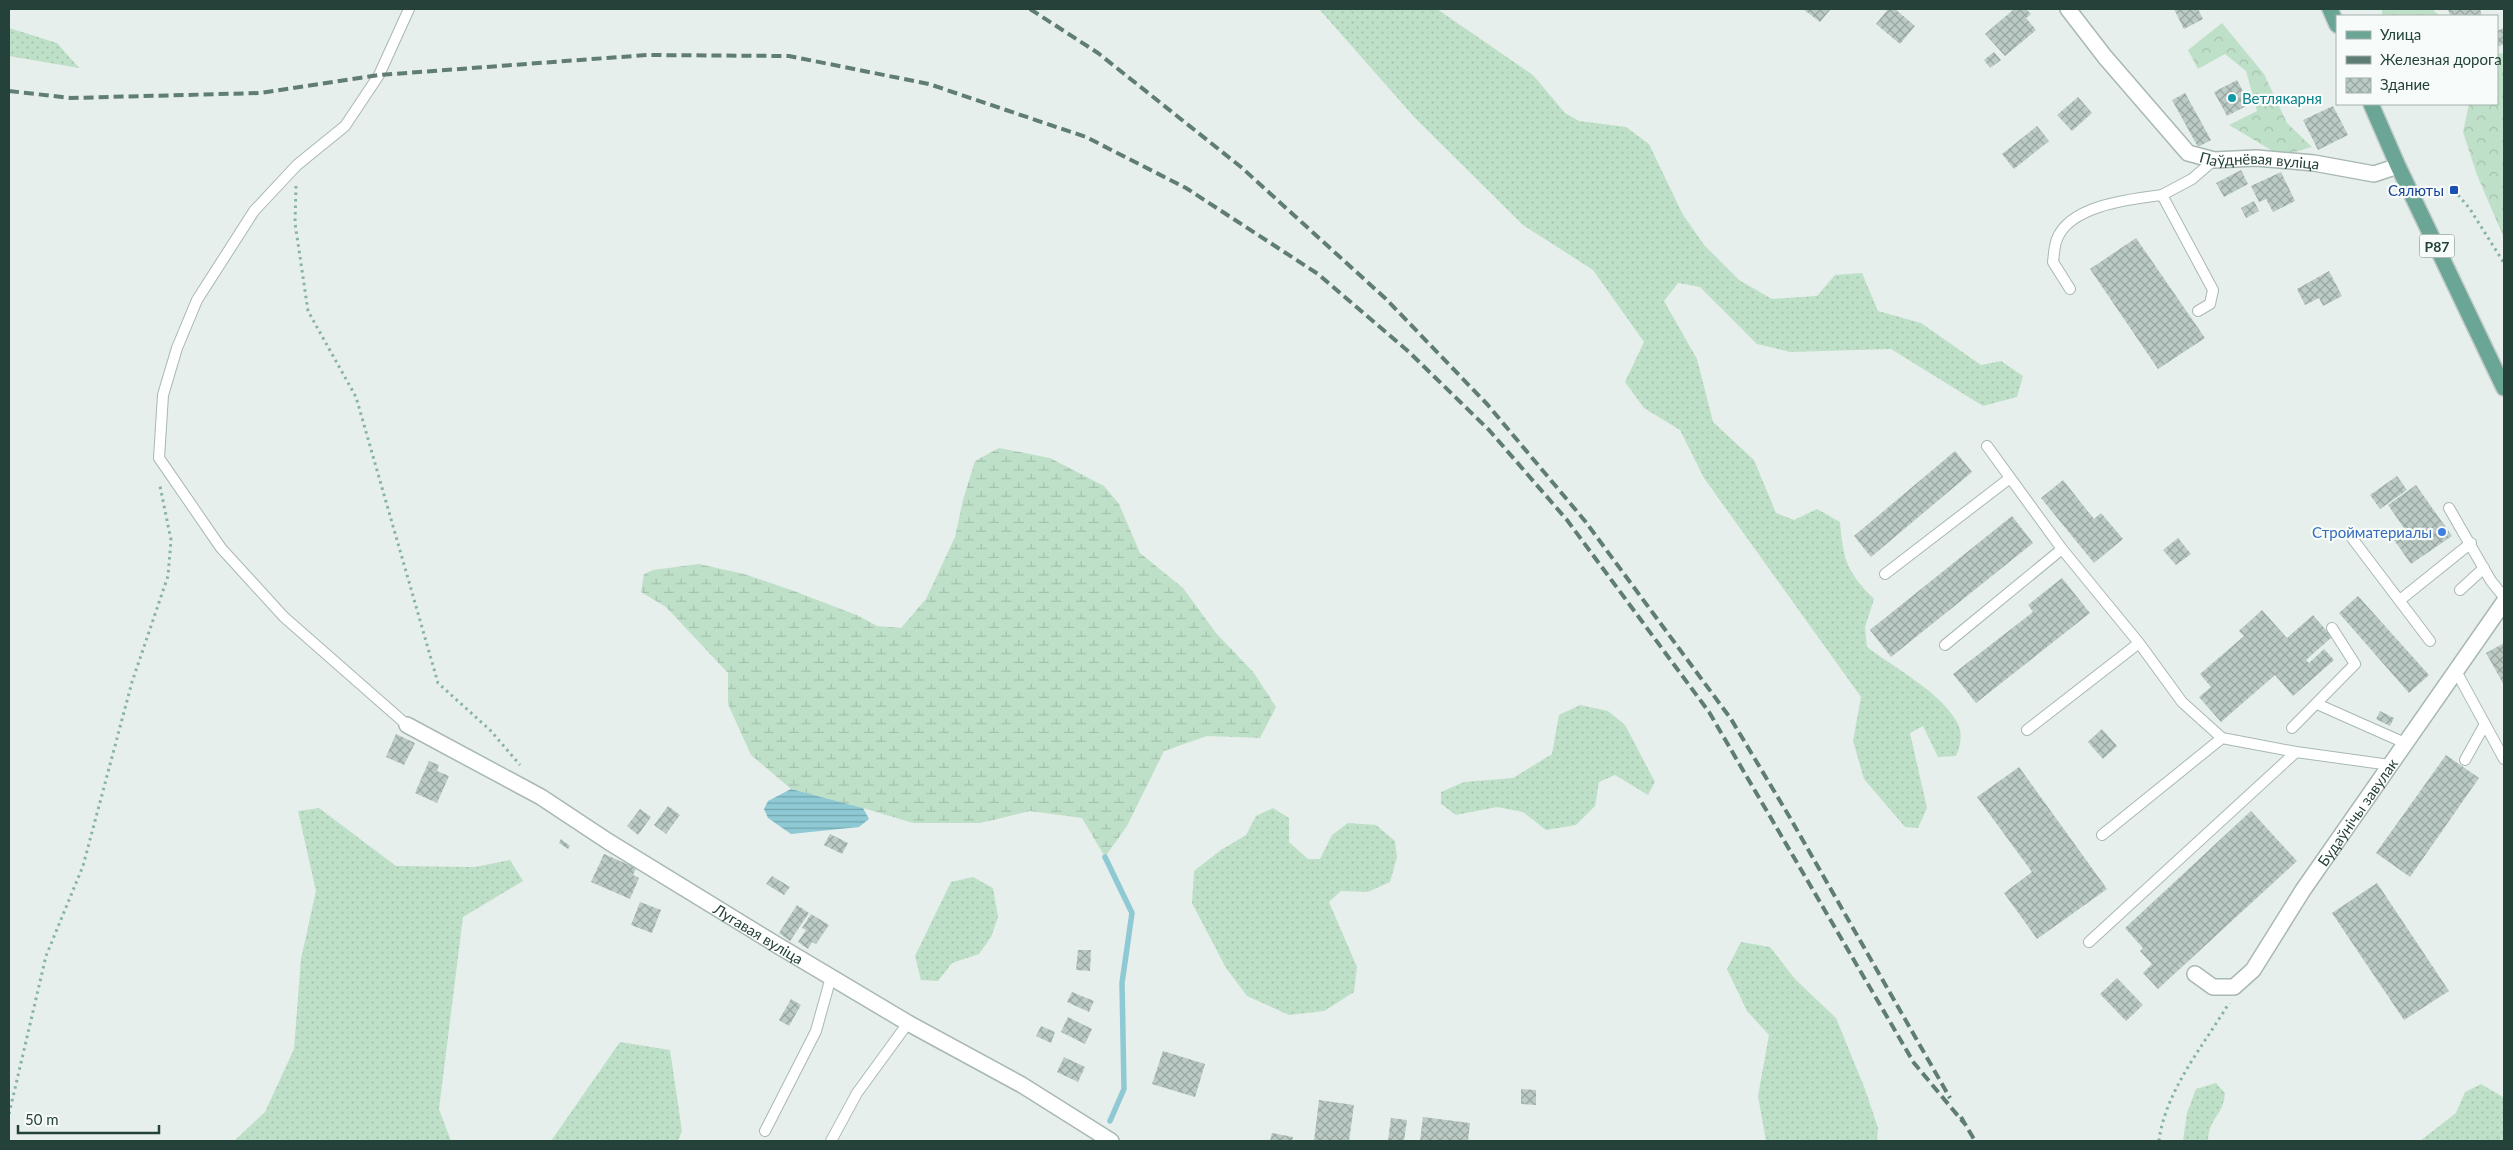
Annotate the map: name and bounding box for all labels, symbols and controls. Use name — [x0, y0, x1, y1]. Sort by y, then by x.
legend — [2336, 15, 2498, 105]
text: Улица — [2380, 25, 2421, 43]
text: Железная дорога — [2380, 50, 2502, 68]
text: Здание — [2380, 75, 2430, 93]
place label: Ветлякарня — [2242, 89, 2322, 107]
marker: Ветлякарня — [2226, 92, 2238, 104]
street label: Паўднёвая вуліца — [2198, 148, 2321, 173]
place label: Сялюты — [2388, 181, 2444, 199]
marker: Сялюты — [2448, 184, 2460, 196]
road number: Р87 — [2420, 235, 2454, 258]
place label: Стройматериалы — [2312, 523, 2432, 541]
marker: Стройматериалы — [2436, 526, 2448, 538]
street label: Будаўнічы завулак — [2314, 755, 2401, 869]
street label: Лугавая вуліца — [710, 899, 807, 968]
scale bar — [18, 1102, 159, 1134]
text: 50 m — [25, 1110, 59, 1128]

